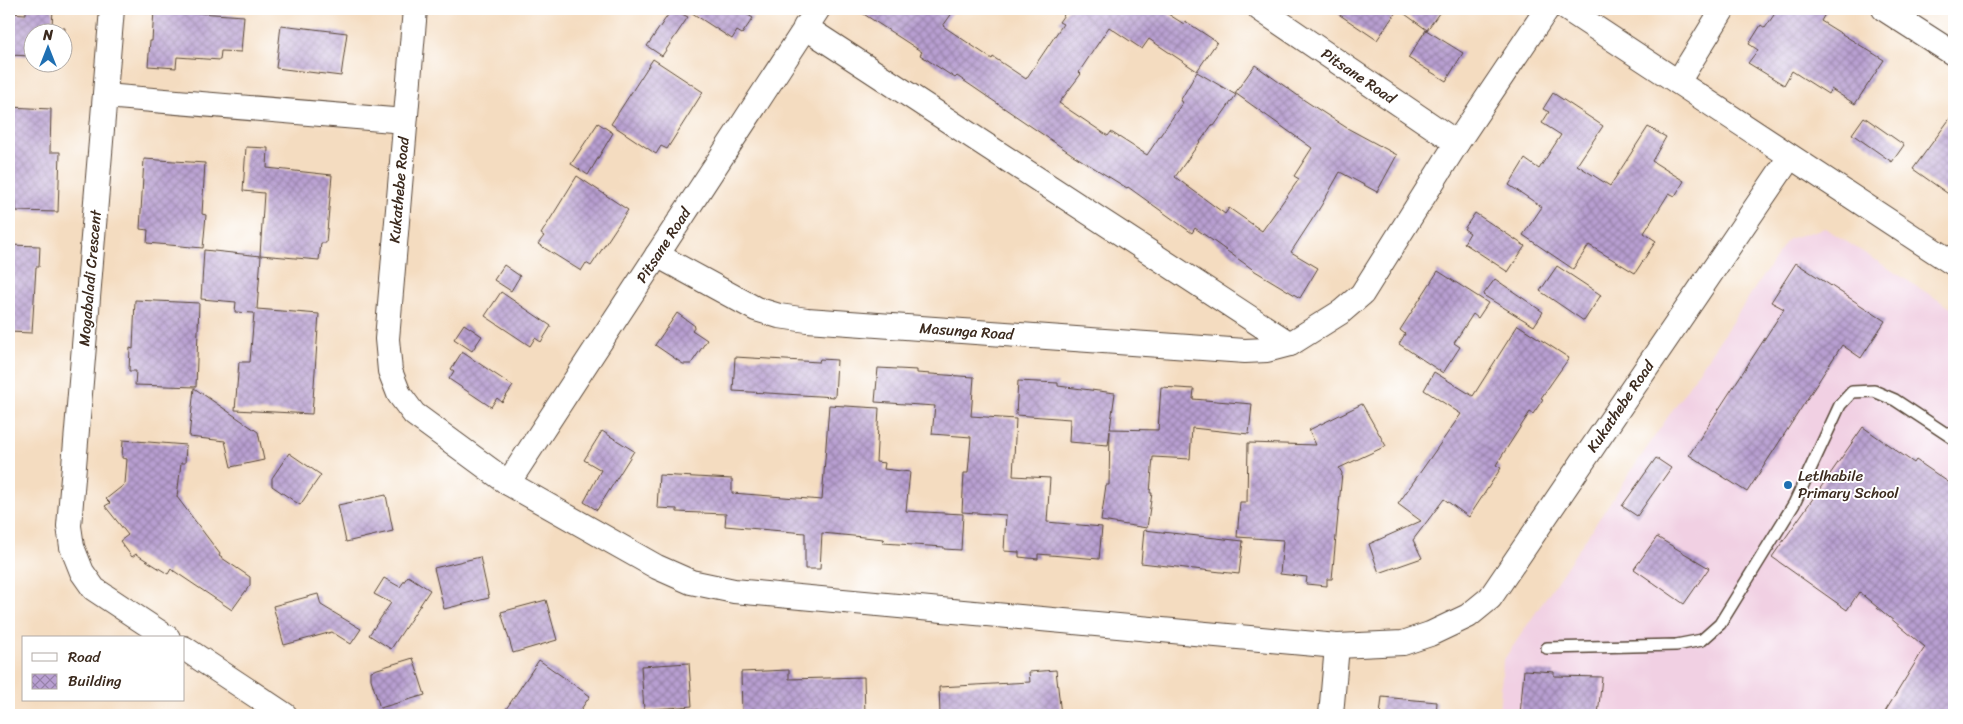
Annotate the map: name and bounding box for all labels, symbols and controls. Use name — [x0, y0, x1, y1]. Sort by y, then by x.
north arrow — [22, 22, 72, 72]
text: N — [42, 23, 53, 48]
street label: Pitsane Road — [1316, 41, 1402, 111]
street label: Kukathebe Road — [381, 135, 417, 244]
street label: Pitsane Road — [629, 201, 698, 288]
street label: Mogabaladi Crescent — [71, 208, 109, 347]
street label: Masunga Road — [919, 315, 1015, 348]
street label: Kukathebe Road — [1580, 354, 1662, 458]
place label: Letlhabile Primary School — [1798, 463, 1899, 506]
marker: Letlhabile Primary School — [1782, 479, 1794, 491]
legend — [22, 636, 185, 702]
text: Road — [68, 644, 101, 670]
text: Building — [68, 668, 122, 694]

